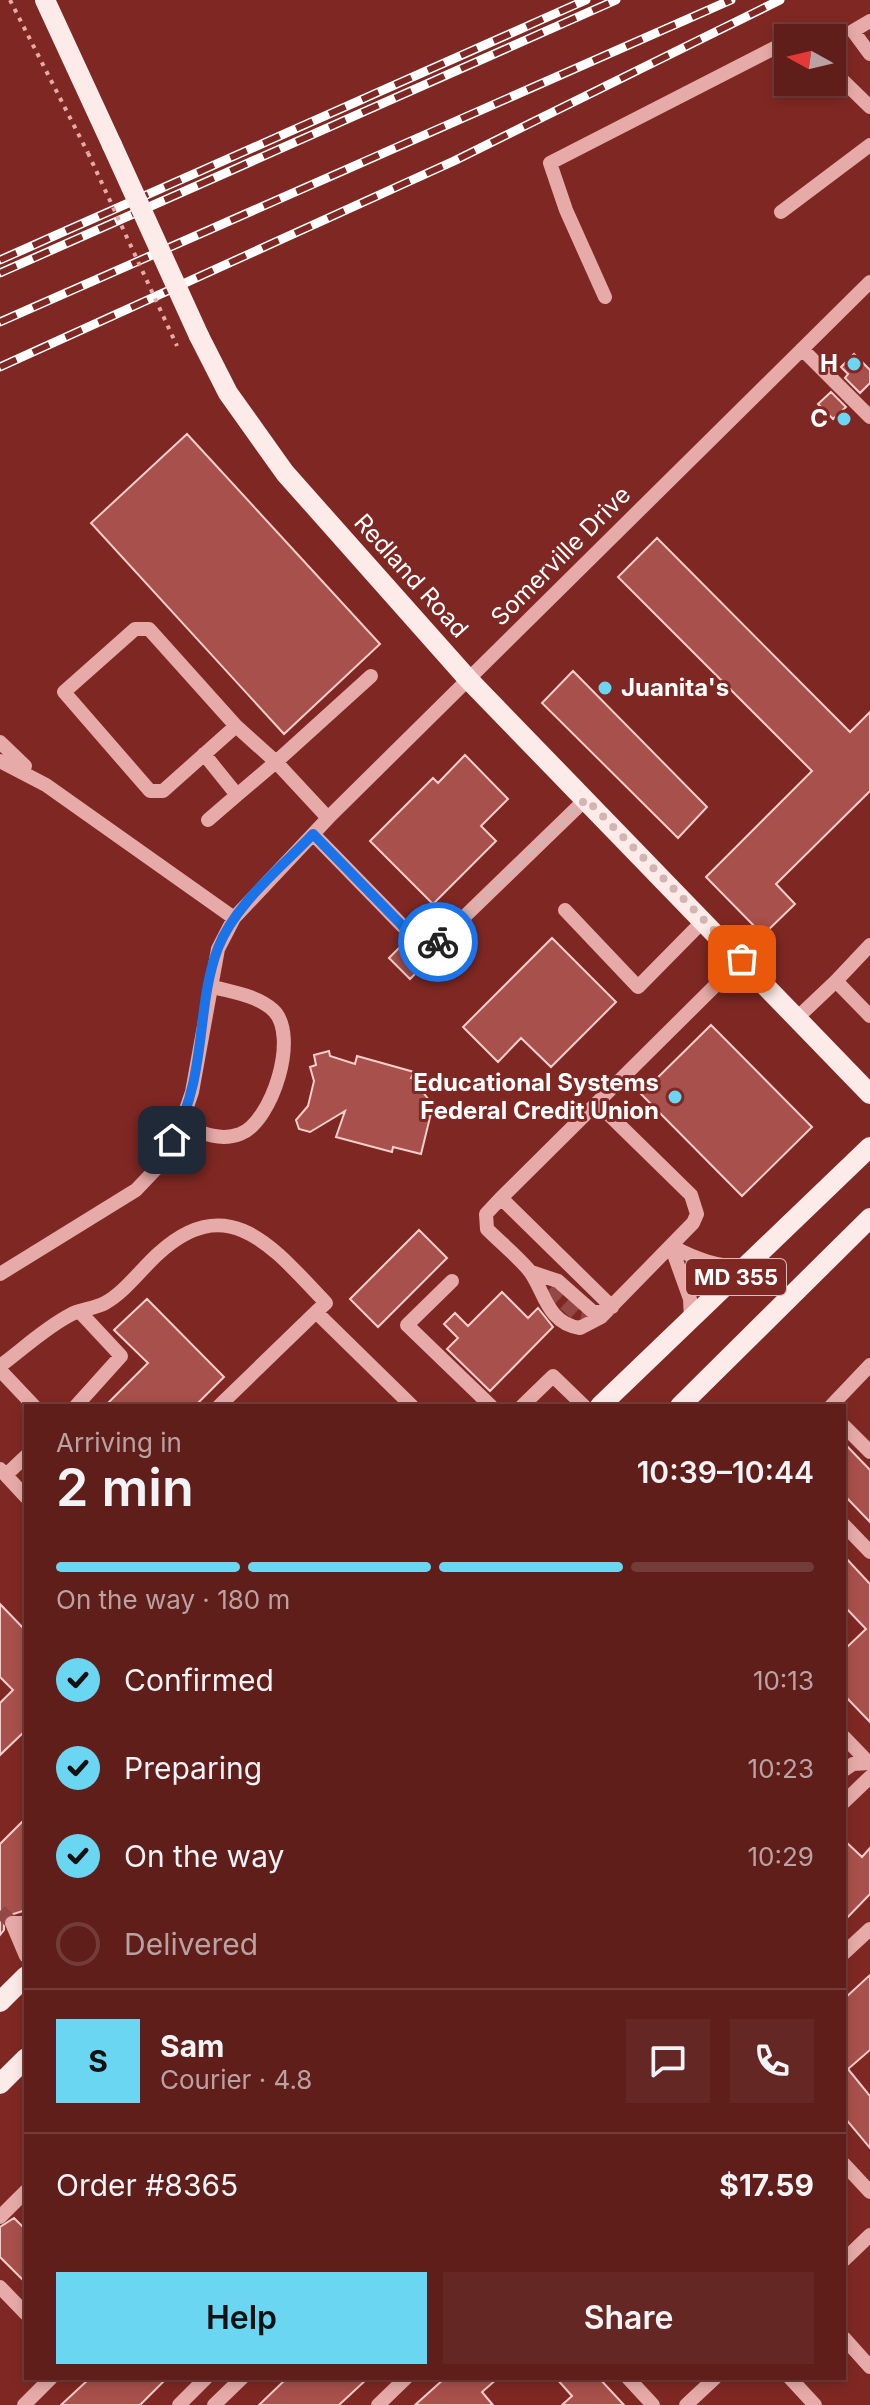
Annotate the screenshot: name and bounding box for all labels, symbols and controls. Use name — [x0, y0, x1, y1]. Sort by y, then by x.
north arrow — [774, 24, 846, 96]
map controls — [774, 24, 846, 96]
place label: H — [820, 349, 838, 378]
marker: H — [845, 355, 863, 373]
place label: C — [810, 404, 828, 433]
marker: C — [835, 410, 853, 428]
street label: Somerville Drive — [485, 480, 636, 631]
street label: Redland Road — [348, 508, 475, 644]
place label: Juanita's — [621, 673, 729, 702]
marker: Juanita's — [596, 679, 614, 697]
courier — [398, 902, 478, 982]
icon: bike — [416, 920, 460, 964]
pin — [708, 925, 776, 993]
icon: bag — [720, 937, 764, 981]
place label: Educational Systems Federal Credit Union — [413, 1068, 659, 1125]
marker: Educational Systems Federal Credit Union — [666, 1088, 684, 1106]
pin — [138, 1106, 206, 1174]
icon: home — [150, 1118, 194, 1162]
road number: MD 355 — [686, 1259, 786, 1295]
text: Arriving in — [56, 1427, 182, 1458]
text: 10:39–10:44 — [637, 1454, 814, 1490]
text: 2 min — [56, 1456, 194, 1519]
text: On the way · 180 m — [56, 1584, 290, 1615]
icon: check — [56, 1658, 100, 1702]
text: Confirmed — [124, 1662, 274, 1698]
text: 10:13 — [753, 1665, 814, 1696]
icon: check — [56, 1746, 100, 1790]
text: Preparing — [124, 1750, 262, 1786]
text: 10:23 — [748, 1753, 814, 1784]
icon: check — [56, 1834, 100, 1878]
text: On the way — [124, 1838, 284, 1874]
text: 10:29 — [748, 1841, 814, 1872]
text: Delivered — [124, 1926, 258, 1962]
button: chat — [626, 2019, 710, 2103]
button: phone — [730, 2019, 814, 2103]
text: Sam — [160, 2028, 224, 2064]
text: S — [88, 2043, 108, 2079]
text: Courier · 4.8 — [160, 2064, 312, 2095]
text: Order #8365 — [56, 2167, 238, 2203]
text: $17.59 — [719, 2167, 814, 2203]
button: Help — [56, 2272, 427, 2364]
button: Share — [443, 2272, 814, 2364]

